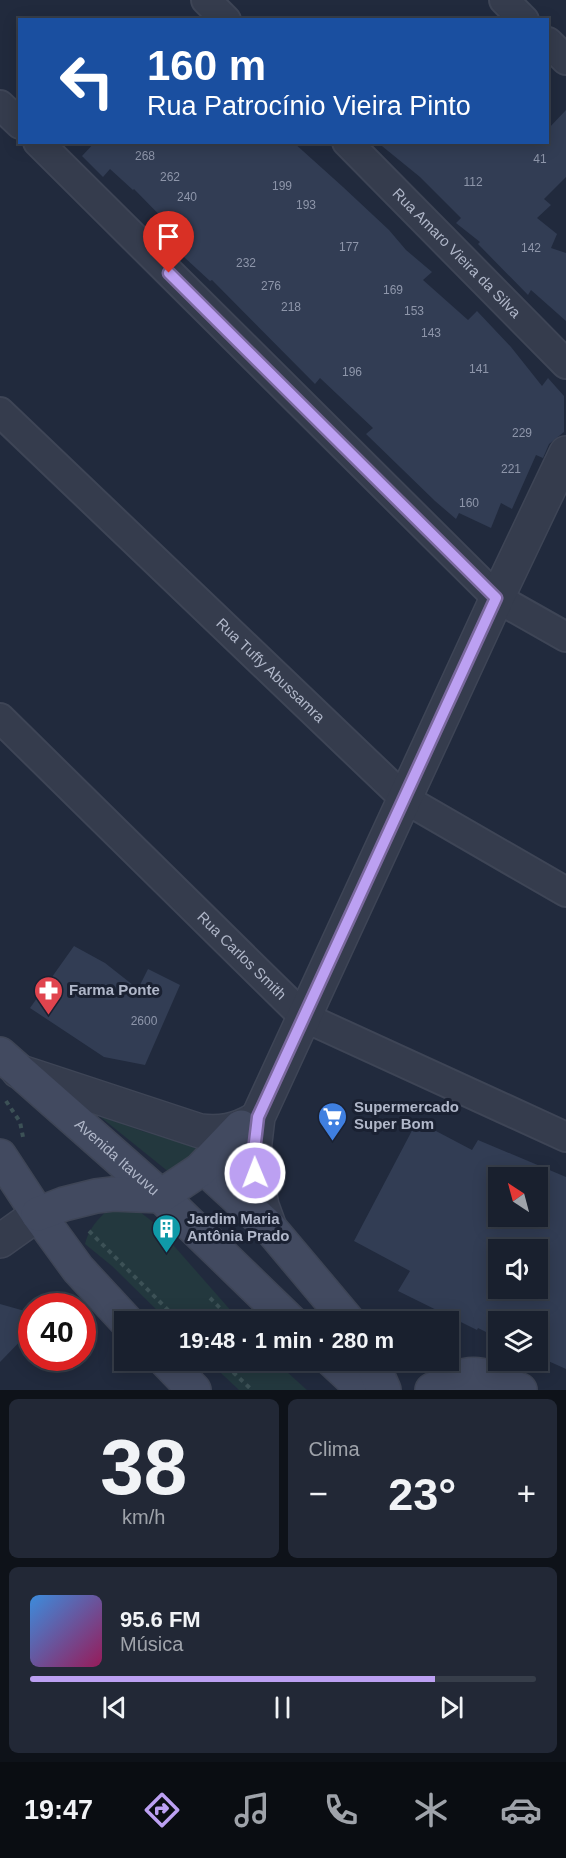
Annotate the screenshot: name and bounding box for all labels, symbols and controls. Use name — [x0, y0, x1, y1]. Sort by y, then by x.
icon: left — [48, 42, 126, 120]
text: 160 m — [147, 42, 266, 89]
text: Rua Patrocínio Vieira Pinto — [147, 91, 471, 121]
house number: 268 — [135, 149, 155, 163]
house number: 41 — [533, 152, 547, 166]
house number: 262 — [160, 170, 180, 184]
house number: 112 — [463, 175, 483, 189]
house number: 199 — [272, 179, 292, 193]
street label: Rua Amaro Vieira da Silva — [389, 184, 525, 321]
house number: 240 — [177, 190, 197, 204]
house number: 193 — [296, 198, 316, 212]
pin — [143, 211, 194, 273]
icon: arrive — [152, 220, 185, 253]
house number: 177 — [339, 240, 359, 254]
house number: 142 — [521, 241, 541, 255]
house number: 232 — [236, 256, 256, 270]
house number: 276 — [261, 279, 281, 293]
house number: 169 — [383, 283, 403, 297]
house number: 218 — [281, 300, 301, 314]
house number: 153 — [404, 304, 424, 318]
house number: 143 — [421, 326, 441, 340]
house number: 141 — [469, 362, 489, 376]
house number: 196 — [342, 365, 362, 379]
house number: 229 — [512, 426, 532, 440]
house number: 221 — [501, 462, 521, 476]
house number: 160 — [459, 496, 479, 510]
street label: Rua Tuffy Abussamra — [213, 614, 329, 726]
street label: Rua Carlos Smith — [194, 908, 290, 1003]
pharmacy icon: Farma Ponte — [32, 974, 64, 1016]
place label: Farma Ponte — [69, 981, 160, 998]
house number: 2600 — [131, 1014, 158, 1028]
place label: Supermercado Super Bom — [354, 1098, 459, 1132]
supermarket icon: Supermercado Super Bom — [317, 1100, 349, 1142]
street label: Avenida Itavuvu — [72, 1115, 163, 1198]
position arrow — [223, 1141, 287, 1205]
north arrow — [488, 1167, 548, 1227]
map controls — [488, 1167, 548, 1371]
place label: Jardim Maria Antônia Prado — [187, 1210, 290, 1244]
building icon: Jardim Maria Antônia Prado — [150, 1212, 182, 1254]
button: sound — [488, 1239, 548, 1299]
speed limit sign: 40 — [18, 1293, 96, 1371]
button: layers — [488, 1311, 548, 1371]
text: 19:48 · 1 min · 280 m — [179, 1328, 394, 1353]
text: 38 — [100, 1423, 187, 1511]
text: Clima — [309, 1438, 360, 1460]
text: 23° — [388, 1469, 456, 1520]
text: − — [309, 1475, 328, 1512]
text: + — [517, 1475, 536, 1512]
text: km/h — [122, 1506, 165, 1528]
text: 95.6 FM — [120, 1607, 201, 1632]
text: Música — [120, 1633, 183, 1655]
icon: previous — [98, 1691, 131, 1724]
icon: pause — [266, 1691, 299, 1724]
icon: next — [435, 1691, 468, 1724]
icon: directions — [141, 1789, 183, 1831]
icon: music — [231, 1789, 273, 1831]
icon: phone — [320, 1789, 362, 1831]
icon: climate — [410, 1789, 452, 1831]
icon: car — [500, 1789, 542, 1831]
text: 19:47 — [24, 1795, 93, 1825]

